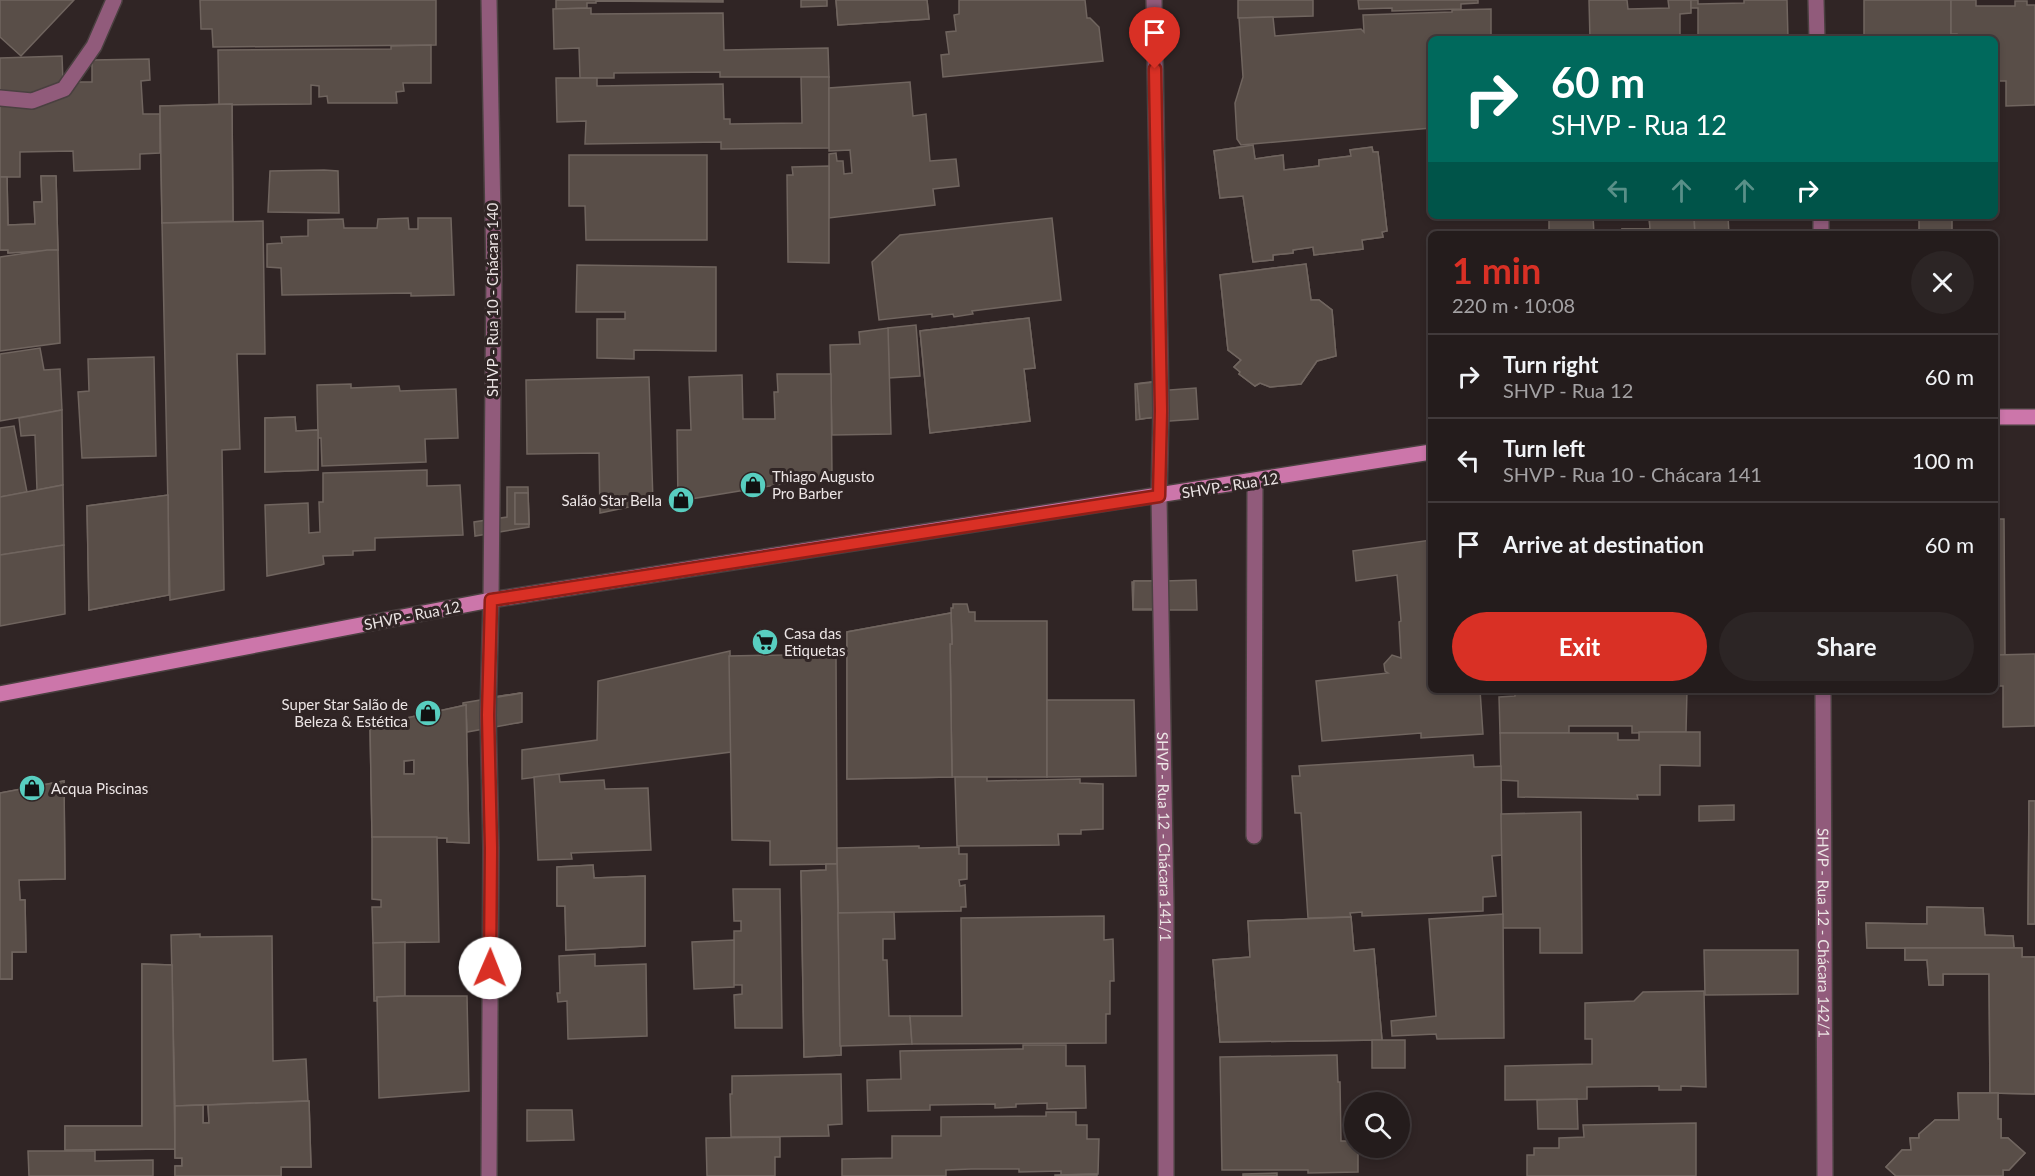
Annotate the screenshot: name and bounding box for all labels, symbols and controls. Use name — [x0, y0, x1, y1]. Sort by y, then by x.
pin — [1129, 7, 1180, 69]
icon: arrive — [1138, 16, 1171, 49]
text: 60 m — [1551, 57, 1645, 107]
icon: right — [1452, 60, 1530, 138]
text: SHVP - Rua 12 — [1551, 108, 1727, 141]
icon: left — [1602, 174, 1635, 207]
icon: ahead — [1665, 174, 1698, 207]
icon: ahead — [1728, 174, 1761, 207]
icon: right — [1791, 174, 1824, 207]
street label: SHVP - Rua 10 - Chácara 140 — [483, 203, 501, 397]
text: 1 min — [1452, 248, 1541, 292]
button: close — [1911, 251, 1974, 314]
text: 220 m · 10:08 — [1452, 293, 1575, 317]
text: Turn right — [1503, 351, 1598, 378]
icon: right — [1452, 360, 1485, 393]
text: 60 m — [1925, 363, 1974, 390]
text: SHVP - Rua 12 — [1503, 378, 1633, 402]
text: Turn left — [1503, 435, 1585, 462]
icon: left — [1452, 444, 1485, 477]
text: 100 m — [1912, 447, 1974, 474]
text: SHVP - Rua 10 - Chácara 141 — [1503, 462, 1762, 486]
place label: Thiago Augusto Pro Barber — [772, 467, 875, 502]
street label: SHVP - Rua 12 — [1180, 468, 1280, 502]
shop icon: Thiago Augusto Pro Barber — [738, 470, 768, 500]
shop icon: Salão Star Bella — [666, 485, 696, 515]
place label: Salão Star Bella — [562, 491, 662, 509]
icon: arrive — [1452, 528, 1485, 561]
text: Arrive at destination — [1503, 531, 1704, 558]
text: 60 m — [1925, 531, 1974, 558]
street label: SHVP - Rua 12 — [362, 597, 462, 633]
button: Exit — [1452, 612, 1707, 681]
button: Share — [1719, 612, 1974, 681]
place label: Casa das Etiquetas — [784, 624, 846, 659]
supermarket icon: Casa das Etiquetas — [750, 627, 780, 657]
place label: Super Star Salão de Beleza & Estética — [282, 695, 408, 730]
shop icon: Super Star Salão de Beleza & Estética — [413, 698, 443, 728]
street label: SHVP - Rua 12 - Chácara 141/1 — [1154, 732, 1175, 942]
shop icon: Acqua Piscinas — [17, 773, 47, 803]
place label: Acqua Piscinas — [51, 779, 148, 797]
street label: SHVP - Rua 12 - Chácara 142/1 — [1815, 828, 1833, 1038]
position arrow — [458, 936, 522, 1000]
map controls — [1344, 1092, 1410, 1158]
button: search — [1344, 1092, 1410, 1158]

